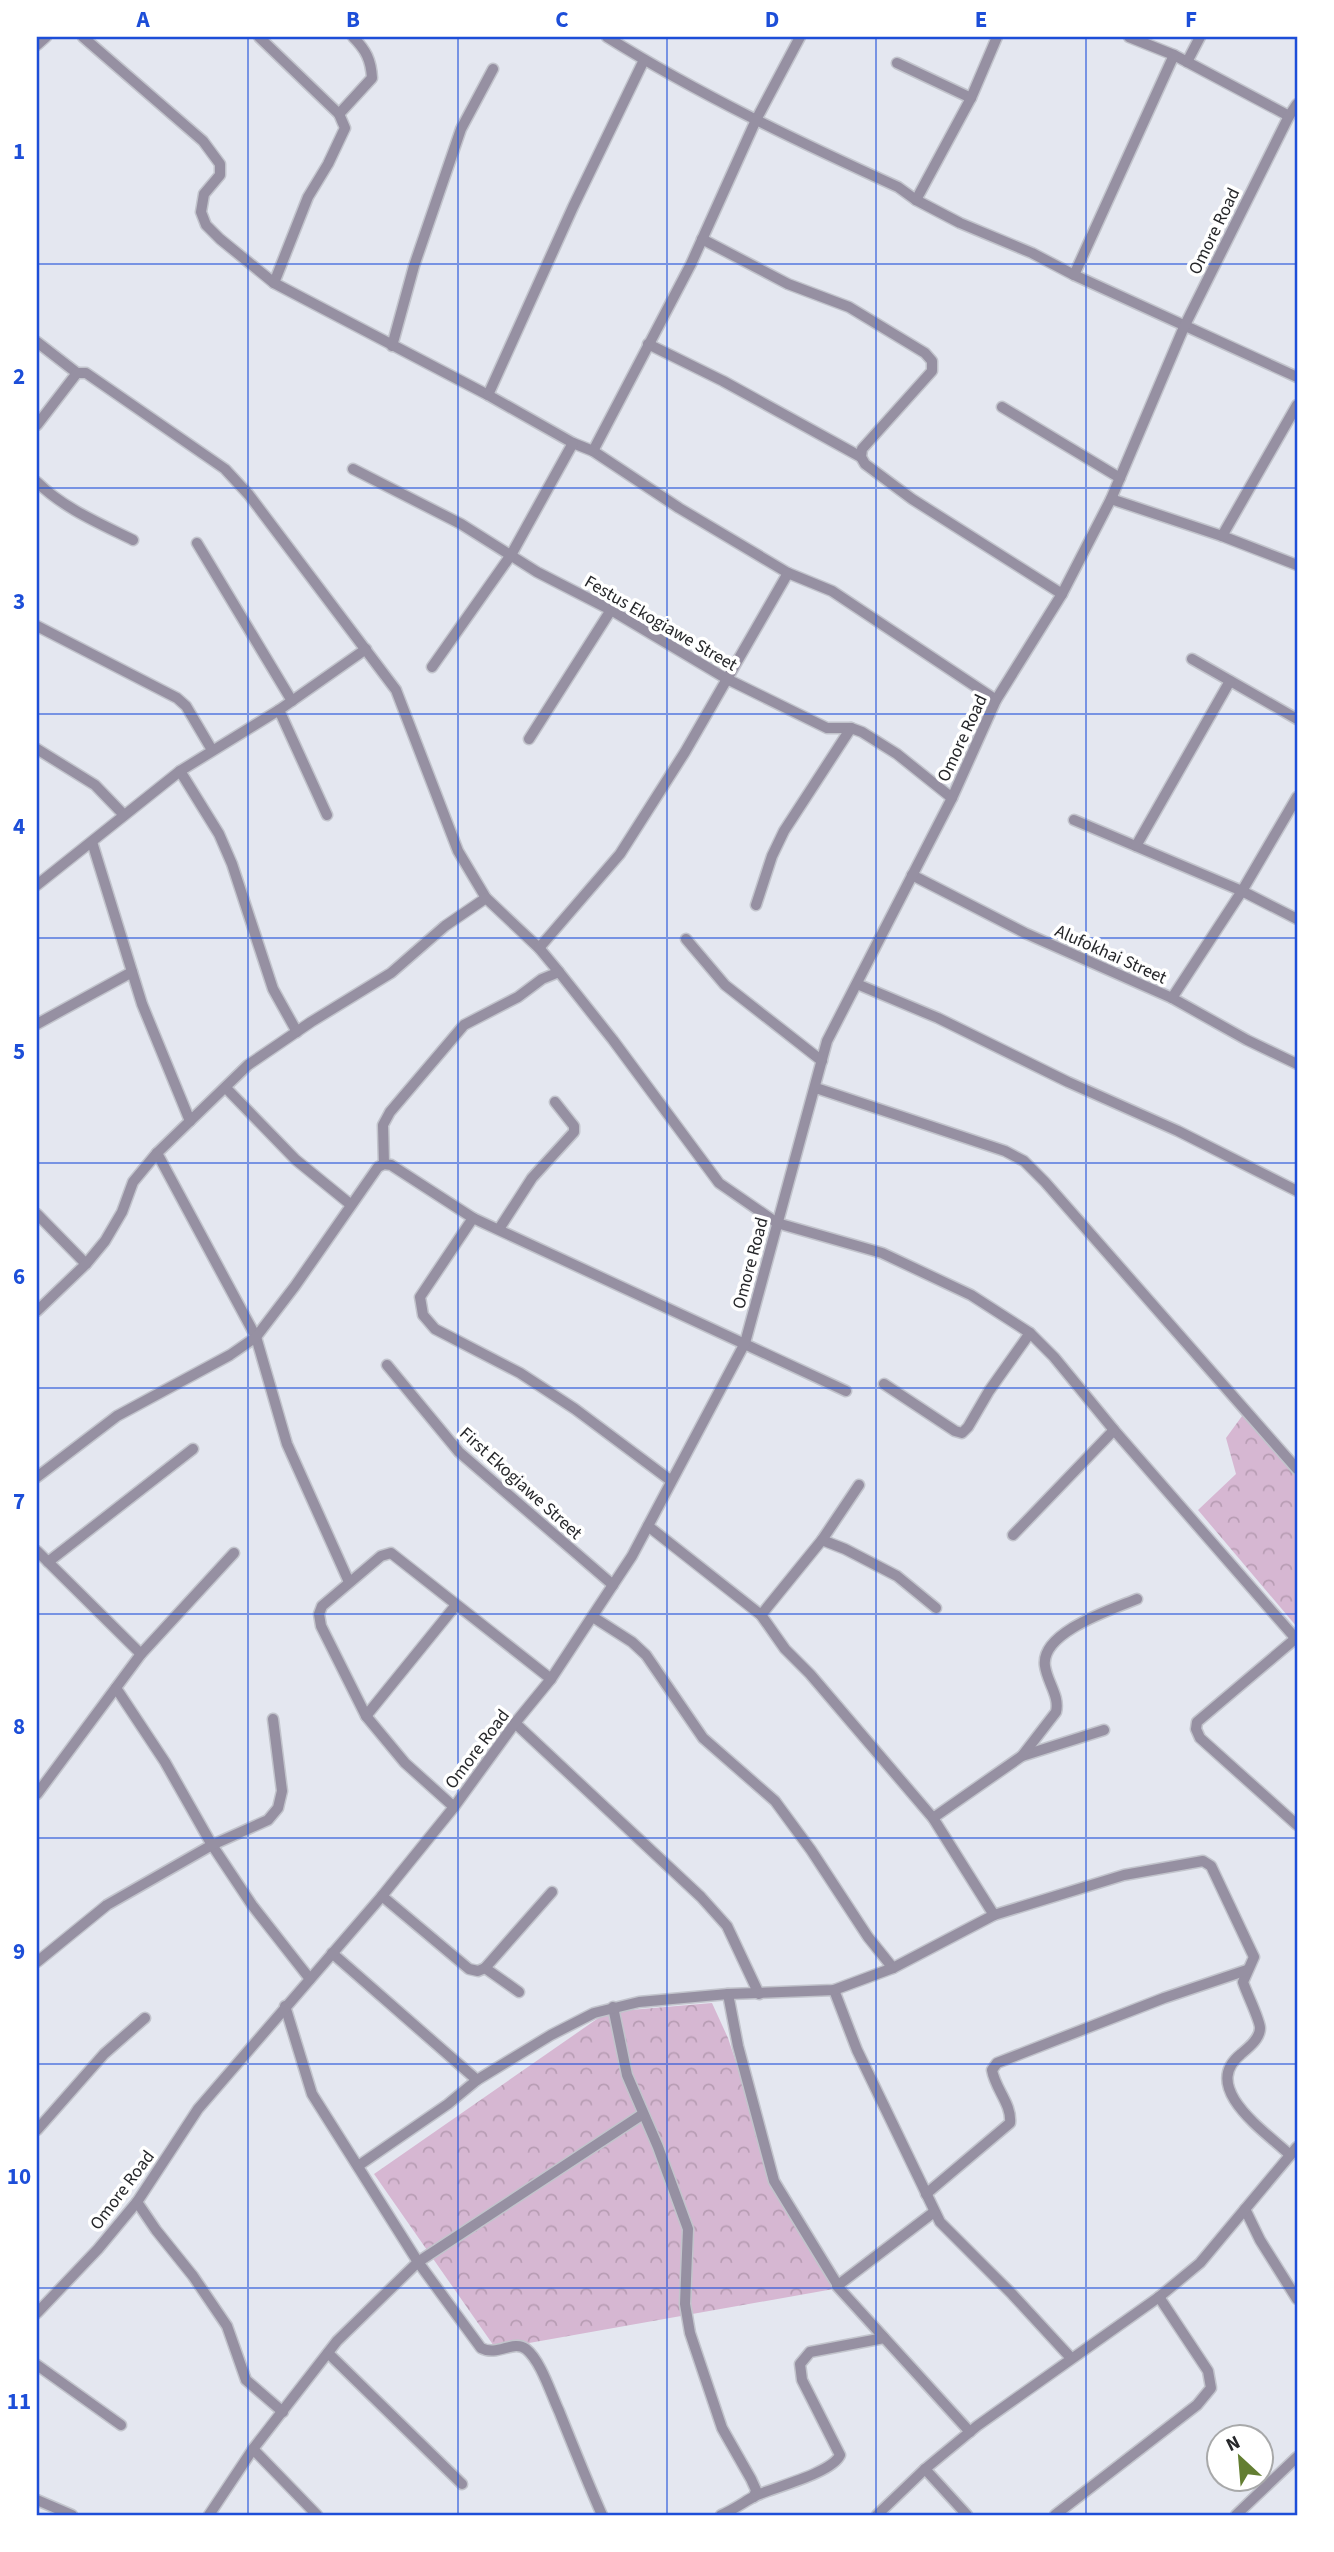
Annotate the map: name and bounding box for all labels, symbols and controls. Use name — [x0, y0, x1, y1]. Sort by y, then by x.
text: A — [135, 3, 150, 36]
text: B — [346, 3, 360, 36]
text: C — [555, 3, 569, 36]
text: D — [765, 3, 779, 36]
text: E — [975, 3, 987, 36]
text: F — [1185, 3, 1197, 36]
text: 1 — [13, 135, 25, 168]
street label: Omore Road — [1183, 184, 1246, 279]
text: 2 — [13, 360, 25, 393]
street label: Festus Ekogiawe Street — [580, 569, 742, 677]
text: 3 — [13, 585, 25, 618]
street label: Omore Road — [931, 690, 994, 786]
text: 4 — [13, 810, 25, 843]
street label: Alufokhai Street — [1051, 919, 1171, 990]
text: 5 — [13, 1035, 25, 1068]
street label: Omore Road — [726, 1215, 775, 1312]
text: 6 — [13, 1260, 25, 1293]
street label: First Ekogiawe Street — [454, 1421, 587, 1545]
text: 7 — [13, 1485, 25, 1518]
street label: Omore Road — [439, 1704, 516, 1794]
text: 8 — [13, 1710, 25, 1743]
text: 9 — [13, 1935, 25, 1968]
street label: Omore Road — [84, 2145, 161, 2235]
text: 10 — [7, 2160, 31, 2193]
text: 11 — [7, 2385, 31, 2418]
north arrow — [1204, 2422, 1274, 2492]
text: N — [1222, 2429, 1245, 2459]

